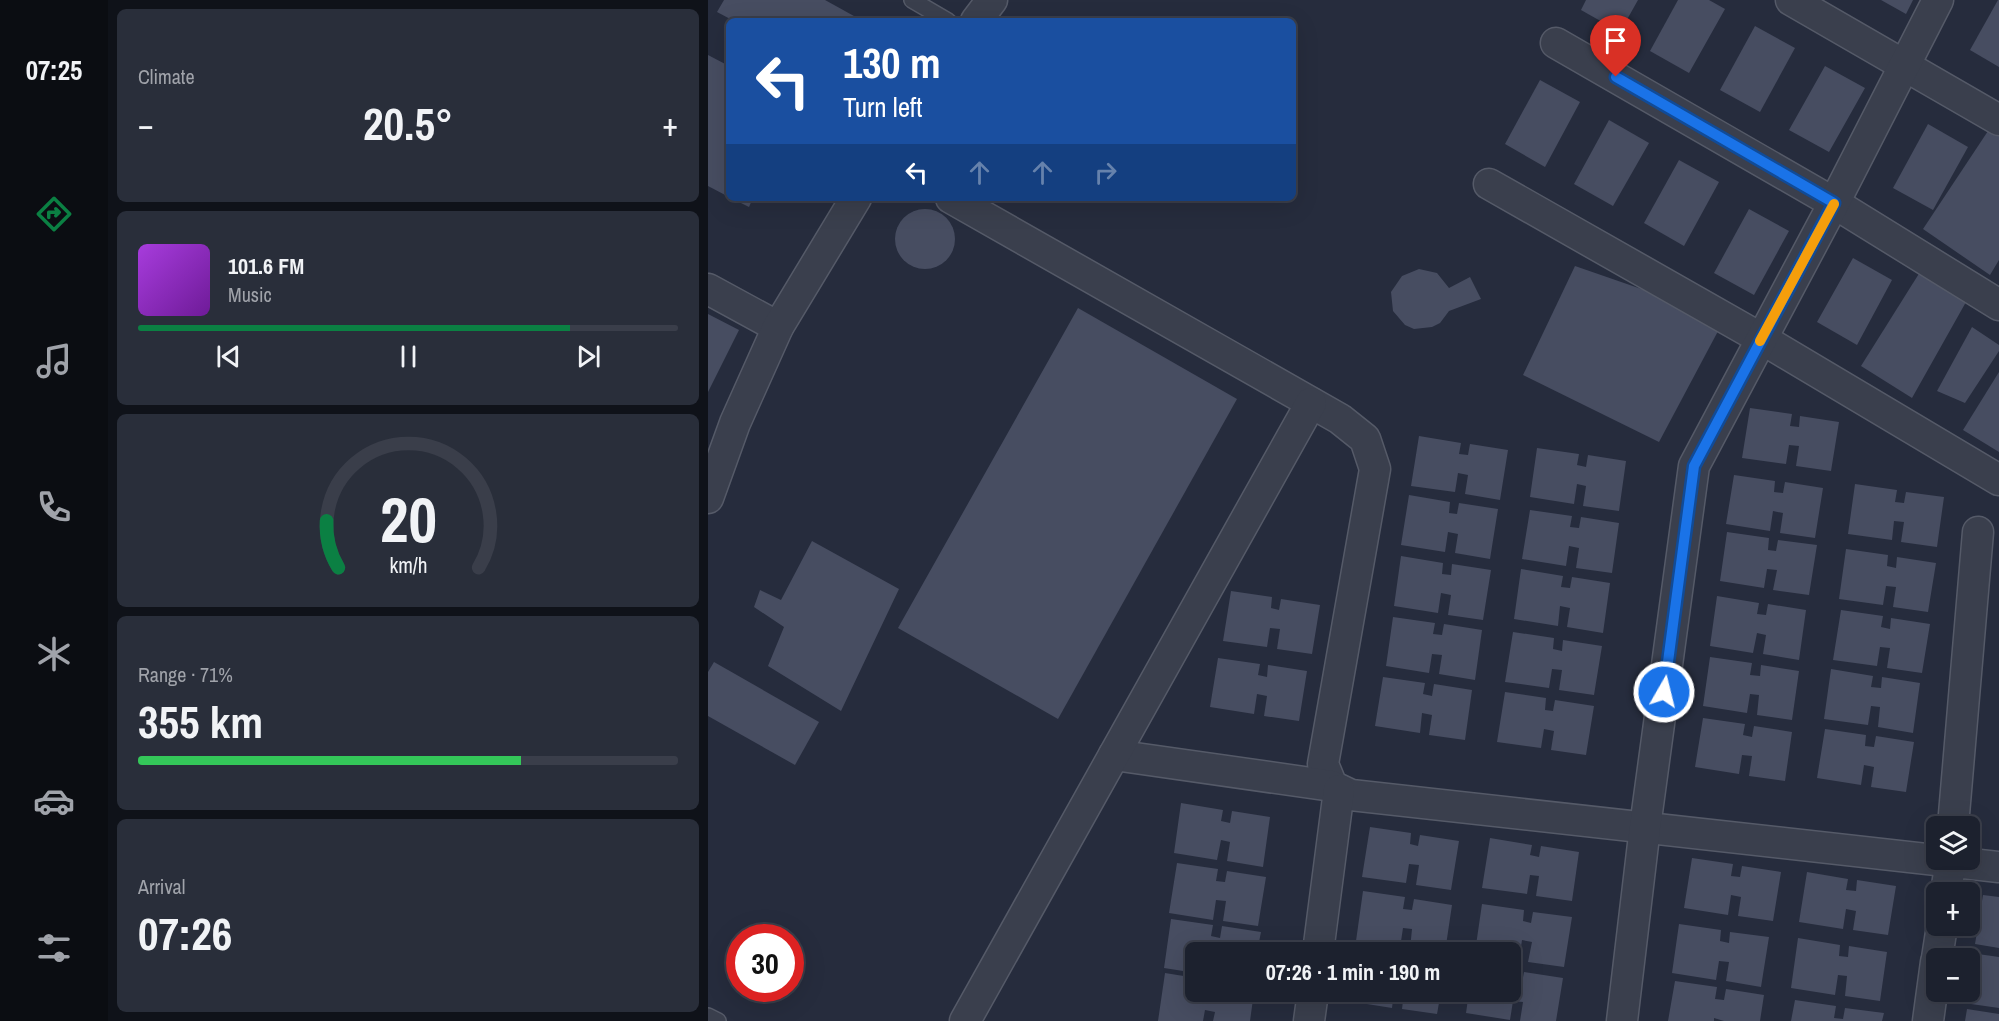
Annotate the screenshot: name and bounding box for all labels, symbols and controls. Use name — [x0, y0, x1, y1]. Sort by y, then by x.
pin — [1590, 15, 1641, 77]
icon: arrive — [1599, 24, 1632, 57]
text: 130 m — [843, 35, 941, 91]
icon: left — [744, 42, 822, 120]
text: 07:25 — [26, 52, 82, 88]
text: Climate — [138, 63, 195, 90]
text: Turn left — [843, 89, 922, 125]
text: 20.5° — [363, 93, 453, 154]
text: − — [138, 102, 154, 146]
text: + — [662, 102, 678, 146]
icon: left — [900, 156, 933, 189]
icon: ahead — [963, 156, 996, 189]
icon: ahead — [1026, 156, 1059, 189]
icon: right — [1089, 156, 1122, 189]
icon: directions — [33, 193, 75, 235]
text: 101.6 FM — [228, 251, 304, 281]
text: Music — [228, 281, 272, 308]
icon: music — [33, 340, 75, 382]
icon: previous — [212, 340, 245, 373]
icon: pause — [392, 340, 425, 373]
icon: next — [572, 340, 605, 373]
text: 20 — [380, 477, 436, 561]
icon: phone — [33, 486, 75, 528]
text: km/h — [389, 551, 427, 580]
icon: climate — [33, 633, 75, 675]
position arrow — [1632, 660, 1696, 724]
text: Range · 71% — [138, 661, 233, 688]
text: 355 km — [138, 691, 263, 752]
icon: car — [33, 780, 75, 822]
map controls — [1926, 816, 1980, 1002]
button: layers — [1926, 816, 1980, 870]
text: Arrival — [138, 873, 185, 900]
button: + — [1926, 882, 1980, 936]
text: 07:26 — [138, 903, 232, 964]
speed limit sign: 30 — [726, 924, 804, 1002]
icon: filters — [33, 927, 75, 969]
button: − — [1926, 948, 1980, 1002]
text: 07:26 · 1 min · 190 m — [1266, 957, 1440, 987]

